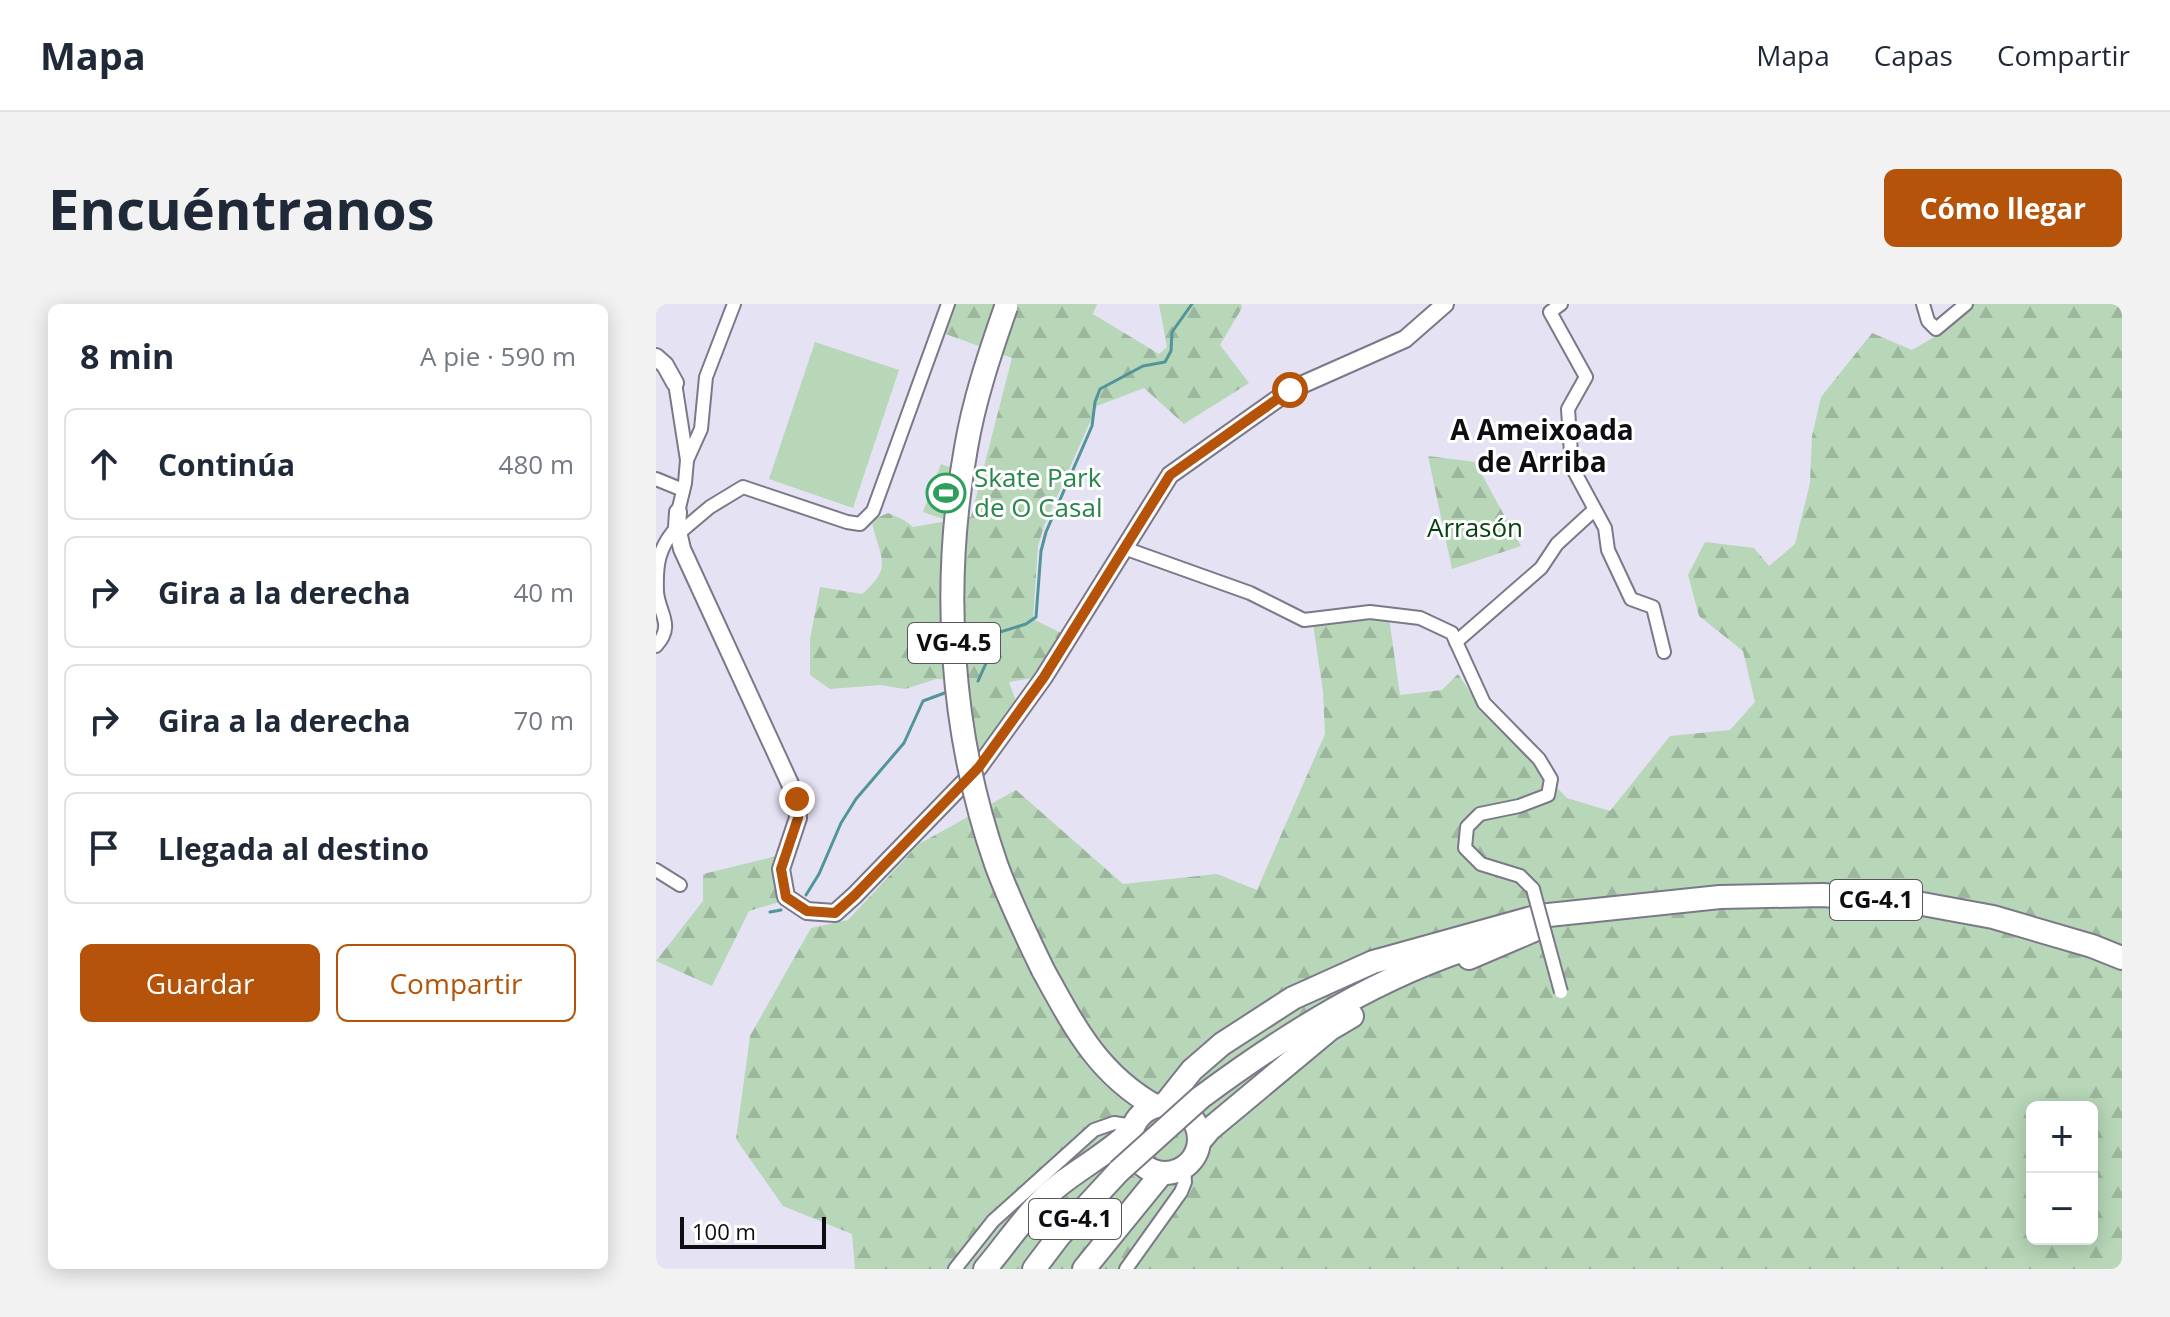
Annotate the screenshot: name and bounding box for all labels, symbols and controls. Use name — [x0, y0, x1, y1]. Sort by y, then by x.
text: Mapa — [40, 29, 146, 81]
text: Mapa — [1756, 36, 1830, 74]
text: Capas — [1874, 36, 1953, 74]
text: Compartir — [1997, 36, 2130, 74]
button: Cómo llegar — [1884, 169, 2122, 247]
text: Encuéntranos — [48, 170, 435, 246]
text: 8 min — [80, 333, 174, 379]
text: A pie · 590 m — [420, 338, 576, 374]
route start — [1272, 372, 1308, 408]
district label: A Ameixoada de Arriba — [1450, 410, 1634, 480]
icon: ahead — [82, 442, 126, 486]
text: Continúa — [158, 444, 295, 485]
text: 480 m — [499, 446, 574, 482]
place label: Skate Park de O Casal — [974, 459, 1102, 525]
sports icon: Skate Park de O Casal — [925, 472, 967, 514]
park label: Arrasón — [1427, 509, 1523, 545]
icon: right — [82, 570, 126, 614]
text: Gira a la derecha — [158, 572, 411, 613]
text: 40 m — [513, 574, 574, 610]
road number: VG-4.5 — [908, 623, 1000, 663]
icon: right — [82, 698, 126, 742]
text: Gira a la derecha — [158, 700, 411, 741]
text: 70 m — [513, 702, 574, 738]
route end — [779, 781, 815, 817]
icon: arrive — [82, 826, 126, 870]
text: Llegada al destino — [158, 828, 429, 869]
road number: CG-4.1 — [1830, 880, 1922, 920]
button: Guardar — [80, 944, 320, 1022]
button: Compartir — [336, 944, 576, 1022]
map controls — [2026, 1101, 2098, 1245]
button: + — [2026, 1101, 2098, 1173]
button: − — [2026, 1173, 2098, 1245]
road number: CG-4.1 — [1029, 1199, 1121, 1239]
scale bar — [680, 1213, 826, 1249]
text: 100 m — [692, 1216, 756, 1246]

